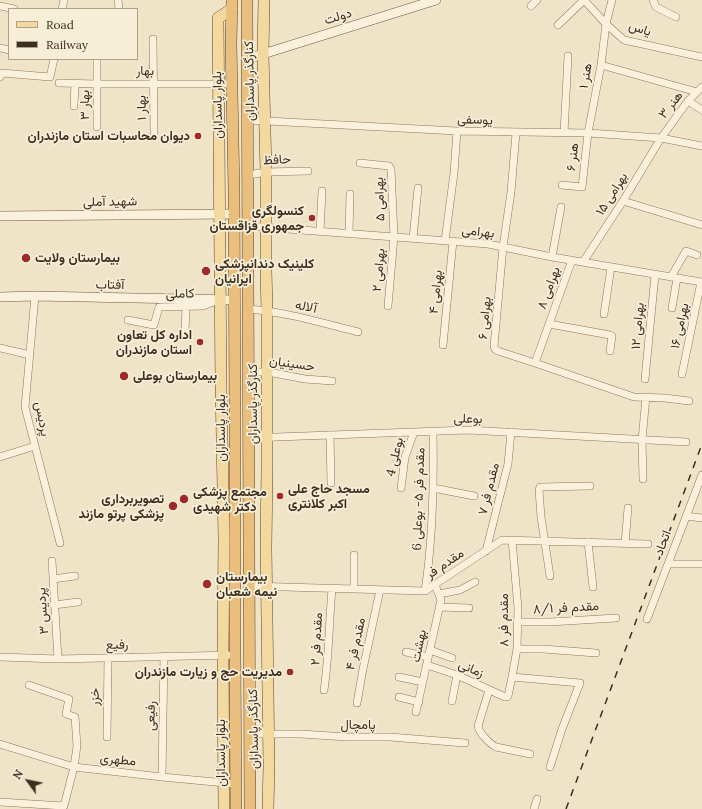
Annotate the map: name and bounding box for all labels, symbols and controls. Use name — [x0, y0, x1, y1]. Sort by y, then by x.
street label: دولت — [322, 5, 354, 29]
legend — [8, 8, 138, 60]
text: Road — [46, 17, 74, 32]
street label: یاس — [627, 18, 653, 40]
text: Railway — [46, 37, 88, 52]
street label: کنارگذر پاسداران — [242, 41, 258, 121]
street label: هنر ۱ — [576, 62, 596, 90]
street label: بهار — [136, 63, 154, 79]
street label: بلوار پاسداران — [210, 71, 226, 139]
street label: هنر ۳ — [655, 88, 687, 122]
street label: بهار ۳ — [77, 90, 93, 120]
street label: بهار ۱ — [134, 95, 150, 121]
street label: یوسفی — [457, 112, 493, 128]
place label: دیوان محاسبات استان مازندران — [28, 128, 190, 144]
marker: دیوان محاسبات استان مازندران — [193, 131, 203, 141]
street label: هنر ۶ — [564, 142, 582, 172]
street label: حافظ — [263, 151, 291, 169]
street label: بهرامی ۱۵ — [593, 170, 631, 218]
street label: بهرامی ۵ — [371, 177, 389, 221]
street label: شهید آملی — [83, 194, 137, 210]
place label: کنسولگری جمهوری قزاقستان — [209, 203, 304, 234]
marker: کنسولگری جمهوری قزاقستان — [307, 213, 317, 223]
street label: بهرامی — [461, 223, 495, 241]
street label: بهرامی ۲ — [369, 248, 389, 292]
place label: بیمارستان ولایت — [35, 250, 120, 266]
marker: بیمارستان ولایت — [20, 252, 32, 264]
place label: کلینیک دندانپزشکی ایرانیان — [215, 256, 314, 287]
marker: کلینیک دندانپزشکی ایرانیان — [200, 265, 212, 277]
street label: بهرامی ۸ — [534, 265, 564, 311]
street label: بهرامی ۴ — [426, 269, 446, 315]
street label: آفتاب — [96, 277, 124, 293]
street label: کاملی — [166, 286, 194, 302]
street label: بهرامی ۶ — [475, 296, 495, 340]
street label: آلاله — [294, 297, 318, 317]
street label: بهرامی ۱۲ — [628, 302, 648, 350]
street label: بهرامی ۱۶ — [668, 302, 692, 350]
place label: اداره کل تعاون استان مازندران — [116, 327, 192, 358]
marker: اداره کل تعاون استان مازندران — [195, 337, 205, 347]
street label: حسینیان — [268, 353, 316, 375]
street label: کنارگذر پاسداران — [245, 364, 261, 444]
place label: بیمارستان بوعلی — [133, 368, 217, 384]
marker: بیمارستان بوعلی — [118, 370, 130, 382]
street label: بلوار پاسداران — [213, 394, 229, 462]
street label: پردیس — [31, 400, 53, 438]
street label: بوعلی — [453, 411, 483, 427]
street label: بوعلی 4 — [383, 436, 407, 478]
street label: مقدم فر ۵- بوعلی 6 — [409, 447, 429, 551]
street label: مقدم فر ۷ — [475, 461, 503, 517]
place label: مسجد حاج علی اکبر کلانتری — [288, 481, 370, 512]
place label: مجتمع پزشکی دکتر شهیدی — [193, 484, 267, 515]
place label: تصویربرداری پزشکی پرتو مازند — [79, 491, 164, 522]
marker: مسجد حاج علی اکبر کلانتری — [275, 491, 285, 501]
marker: مجتمع پزشکی دکتر شهیدی — [178, 493, 190, 505]
marker: تصویربرداری پزشکی پرتو مازند — [167, 500, 179, 512]
street label: اتحاد — [651, 528, 675, 558]
street label: مقدم فر — [423, 546, 467, 582]
place label: بیمارستان نیمه شعبان — [216, 569, 277, 600]
marker: بیمارستان نیمه شعبان — [201, 578, 213, 590]
street label: پردیس ۳ — [34, 587, 52, 635]
street label: مقدم فر ۸ — [496, 593, 512, 647]
street label: مقدم فر ۸/۱ — [533, 598, 599, 618]
street label: مقدم فر ۲ — [308, 612, 326, 666]
street label: مقدم فر ۴ — [343, 616, 369, 672]
street label: بهشت — [408, 628, 430, 664]
street label: رفیع — [106, 637, 128, 653]
street label: زمانی — [456, 657, 486, 681]
place label: مدیریت حج و زیارت مازندران — [135, 664, 282, 680]
marker: مدیریت حج و زیارت مازندران — [285, 667, 295, 677]
street label: خزر — [87, 688, 103, 706]
street label: کنارگذر پاسداران — [246, 689, 262, 769]
street label: رفیعی — [143, 701, 159, 731]
street label: پامچال — [341, 717, 375, 733]
street label: بلوار پاسداران — [213, 719, 229, 787]
street label: مطهری — [99, 750, 137, 770]
north arrow — [8, 761, 48, 801]
text: N — [10, 767, 26, 782]

